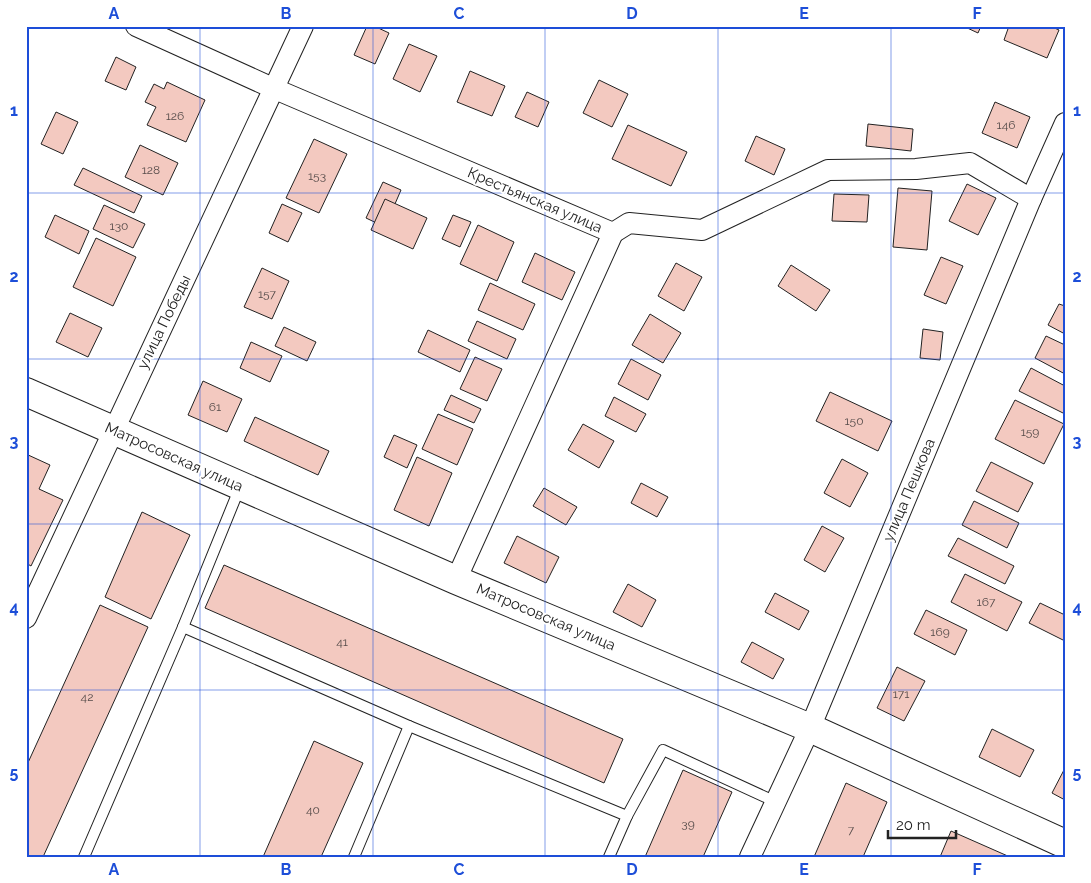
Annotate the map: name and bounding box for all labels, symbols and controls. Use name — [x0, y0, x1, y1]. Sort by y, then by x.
text: A — [109, 4, 120, 23]
text: B — [281, 4, 292, 23]
text: C — [454, 4, 465, 23]
text: D — [626, 4, 638, 23]
text: E — [799, 4, 809, 23]
text: F — [972, 4, 982, 23]
text: 1 — [10, 101, 18, 120]
text: 1 — [1073, 101, 1081, 120]
house number: 126 — [166, 109, 184, 123]
house number: 146 — [997, 118, 1015, 132]
house number: 128 — [142, 163, 160, 177]
street label: Крестьянская улица — [465, 163, 605, 237]
house number: 153 — [308, 169, 326, 183]
house number: 130 — [110, 219, 128, 233]
text: 2 — [9, 267, 19, 286]
text: 2 — [1072, 267, 1082, 286]
street label: улица Победы — [133, 272, 195, 372]
house number: 157 — [258, 287, 277, 301]
house number: 61 — [209, 400, 221, 414]
house number: 150 — [844, 414, 864, 428]
street label: Матросовская улица — [102, 418, 246, 496]
house number: 159 — [1021, 425, 1039, 439]
text: 3 — [10, 432, 19, 451]
text: 3 — [1073, 432, 1082, 451]
street label: улица Пешкова — [879, 436, 939, 544]
street label: Матросовская улица — [474, 580, 618, 654]
house number: 167 — [977, 595, 996, 609]
text: 4 — [9, 598, 19, 617]
text: 4 — [1072, 598, 1082, 617]
house number: 169 — [930, 625, 950, 639]
house number: 41 — [336, 635, 348, 649]
house number: 171 — [893, 687, 909, 701]
house number: 42 — [81, 690, 93, 704]
text: 5 — [10, 763, 19, 782]
text: 5 — [1073, 763, 1082, 782]
house number: 40 — [306, 803, 320, 817]
scale bar — [888, 808, 956, 840]
text: 20 m — [896, 816, 931, 834]
house number: 39 — [681, 817, 695, 831]
house number: 7 — [848, 823, 855, 837]
text: A — [109, 860, 120, 879]
text: B — [281, 860, 292, 879]
text: C — [454, 860, 465, 879]
text: D — [626, 860, 638, 879]
text: E — [799, 860, 809, 879]
text: F — [972, 860, 982, 879]

